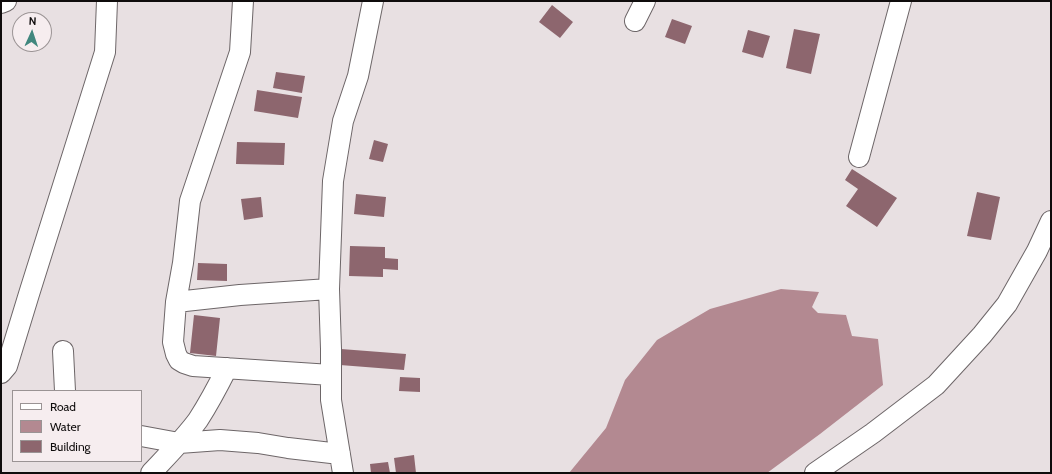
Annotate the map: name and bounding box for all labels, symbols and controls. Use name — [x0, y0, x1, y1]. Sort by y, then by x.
north arrow — [12, 12, 52, 52]
text: N — [28, 14, 37, 28]
legend — [12, 390, 142, 462]
text: Road — [50, 399, 76, 414]
text: Water — [50, 419, 80, 434]
text: Building — [50, 439, 91, 454]

